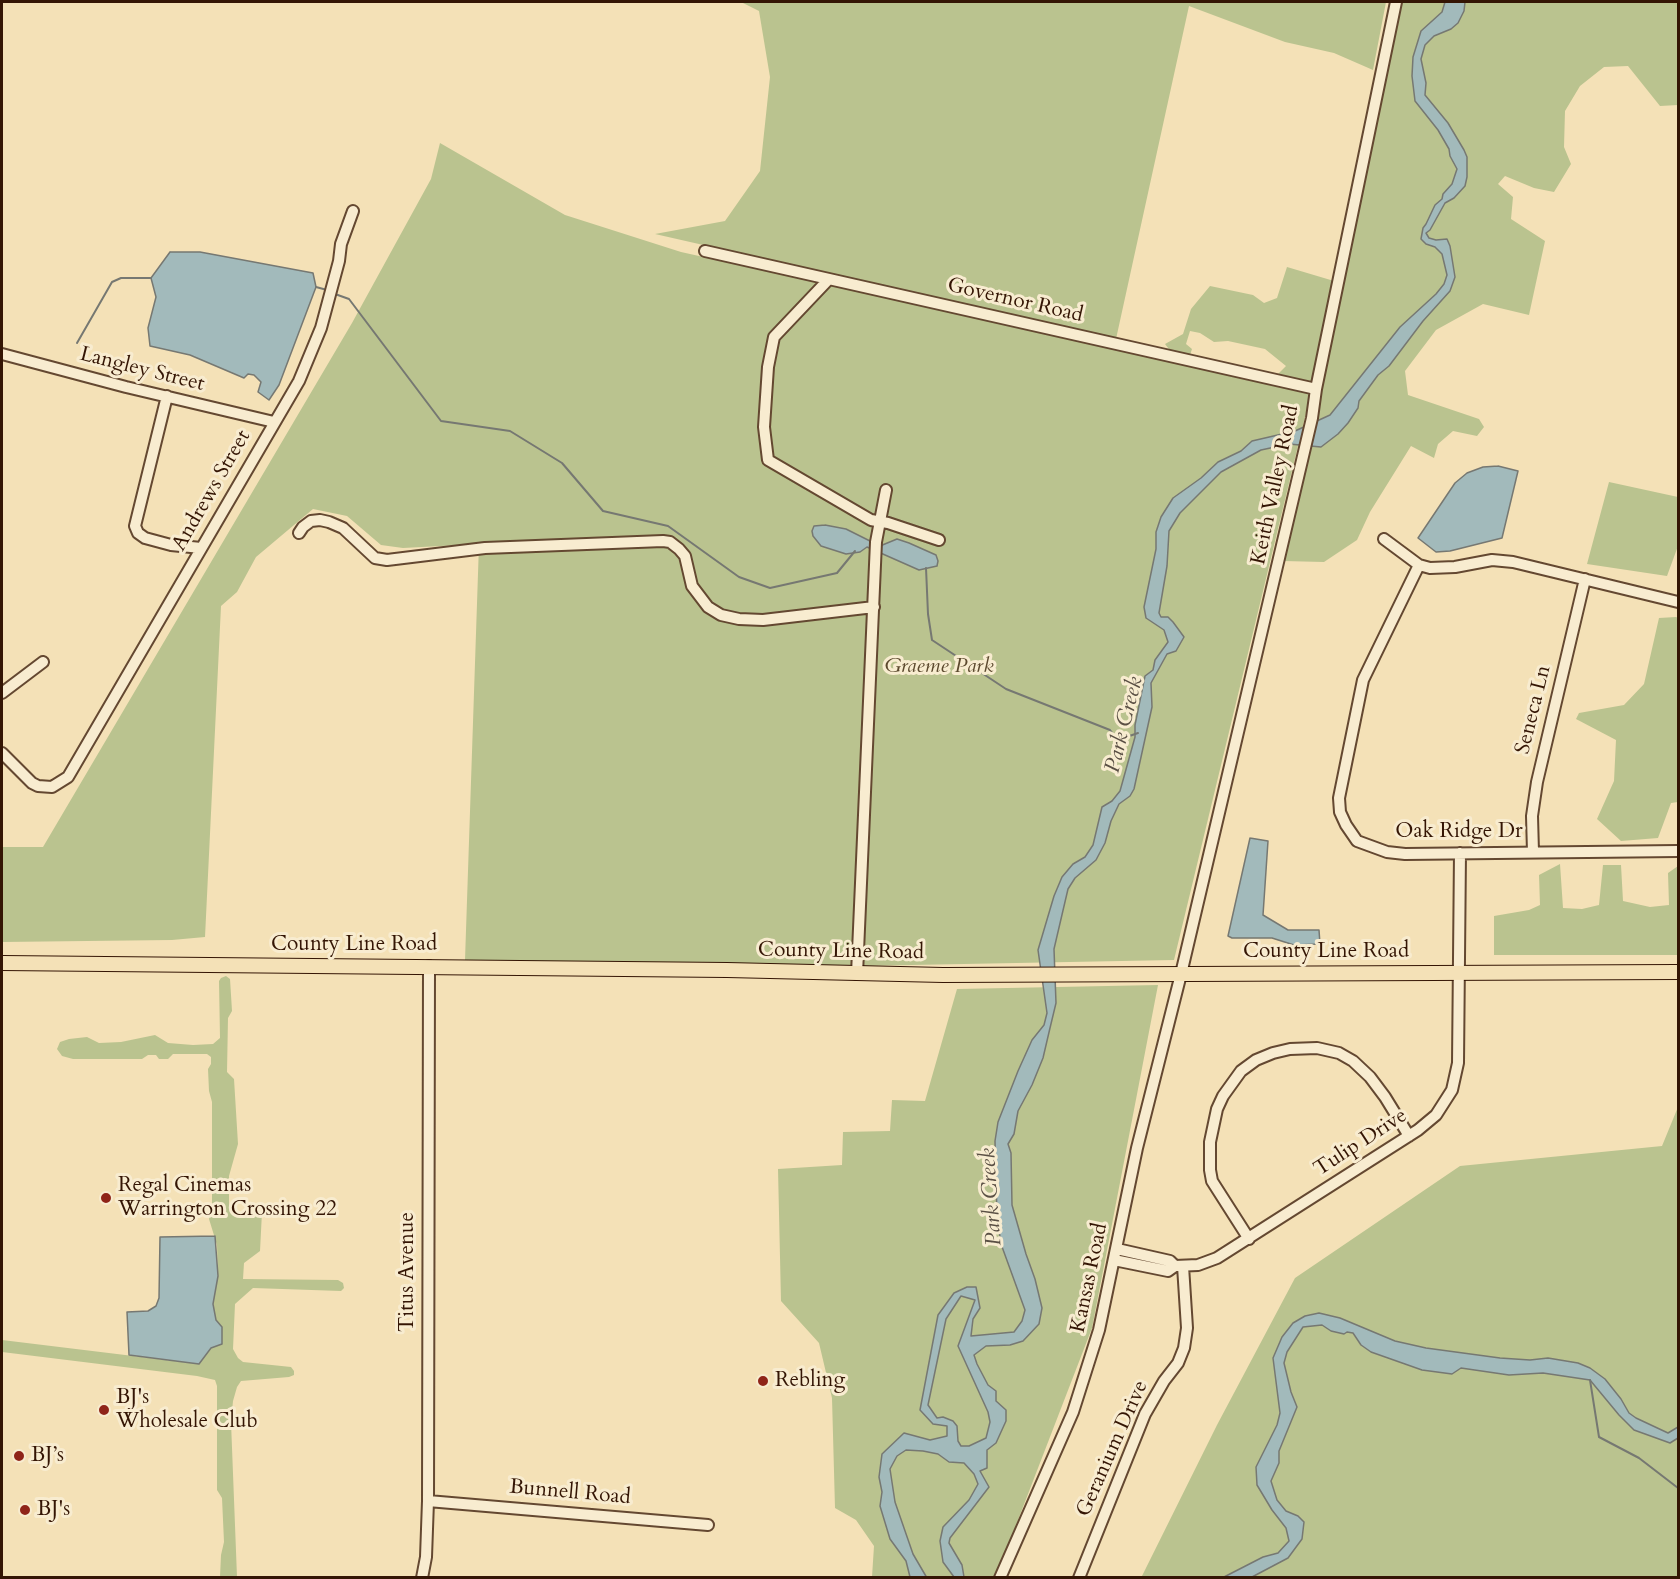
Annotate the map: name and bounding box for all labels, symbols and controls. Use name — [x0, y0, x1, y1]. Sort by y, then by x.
street label: Governor Road — [945, 273, 1085, 329]
street label: Langley Street — [77, 342, 207, 398]
street label: Keith Valley Road — [1247, 403, 1305, 567]
street label: Andrews Street — [167, 426, 257, 556]
park label: Graeme Park — [884, 654, 994, 680]
street label: Seneca Ln — [1511, 663, 1557, 757]
water label: Park Creek — [1100, 674, 1150, 776]
street label: Oak Ridge Dr — [1395, 819, 1523, 845]
street label: County Line Road — [271, 932, 437, 958]
street label: County Line Road — [758, 938, 924, 966]
street label: County Line Road — [1243, 939, 1409, 965]
street label: Tulip Drive — [1310, 1104, 1412, 1182]
water label: Park Creek — [975, 1147, 1009, 1247]
place label: Regal Cinemas Warrington Crossing 22 — [118, 1173, 337, 1223]
marker: Regal Cinemas Warrington Crossing 22 — [99, 1191, 113, 1205]
street label: Titus Avenue — [395, 1212, 421, 1332]
street label: Kansas Road — [1066, 1221, 1114, 1335]
place label: Rebling — [775, 1368, 845, 1394]
marker: Rebling — [756, 1374, 770, 1388]
street label: Geranium Drive — [1072, 1377, 1154, 1521]
place label: BJ's Wholesale Club — [116, 1385, 258, 1435]
marker: BJ's Wholesale Club — [97, 1403, 111, 1417]
place label: BJ’s — [31, 1443, 64, 1469]
marker: BJ’s — [12, 1449, 26, 1463]
street label: Bunnell Road — [508, 1475, 632, 1511]
place label: BJ's — [37, 1497, 70, 1523]
marker: BJ's — [18, 1503, 32, 1517]

